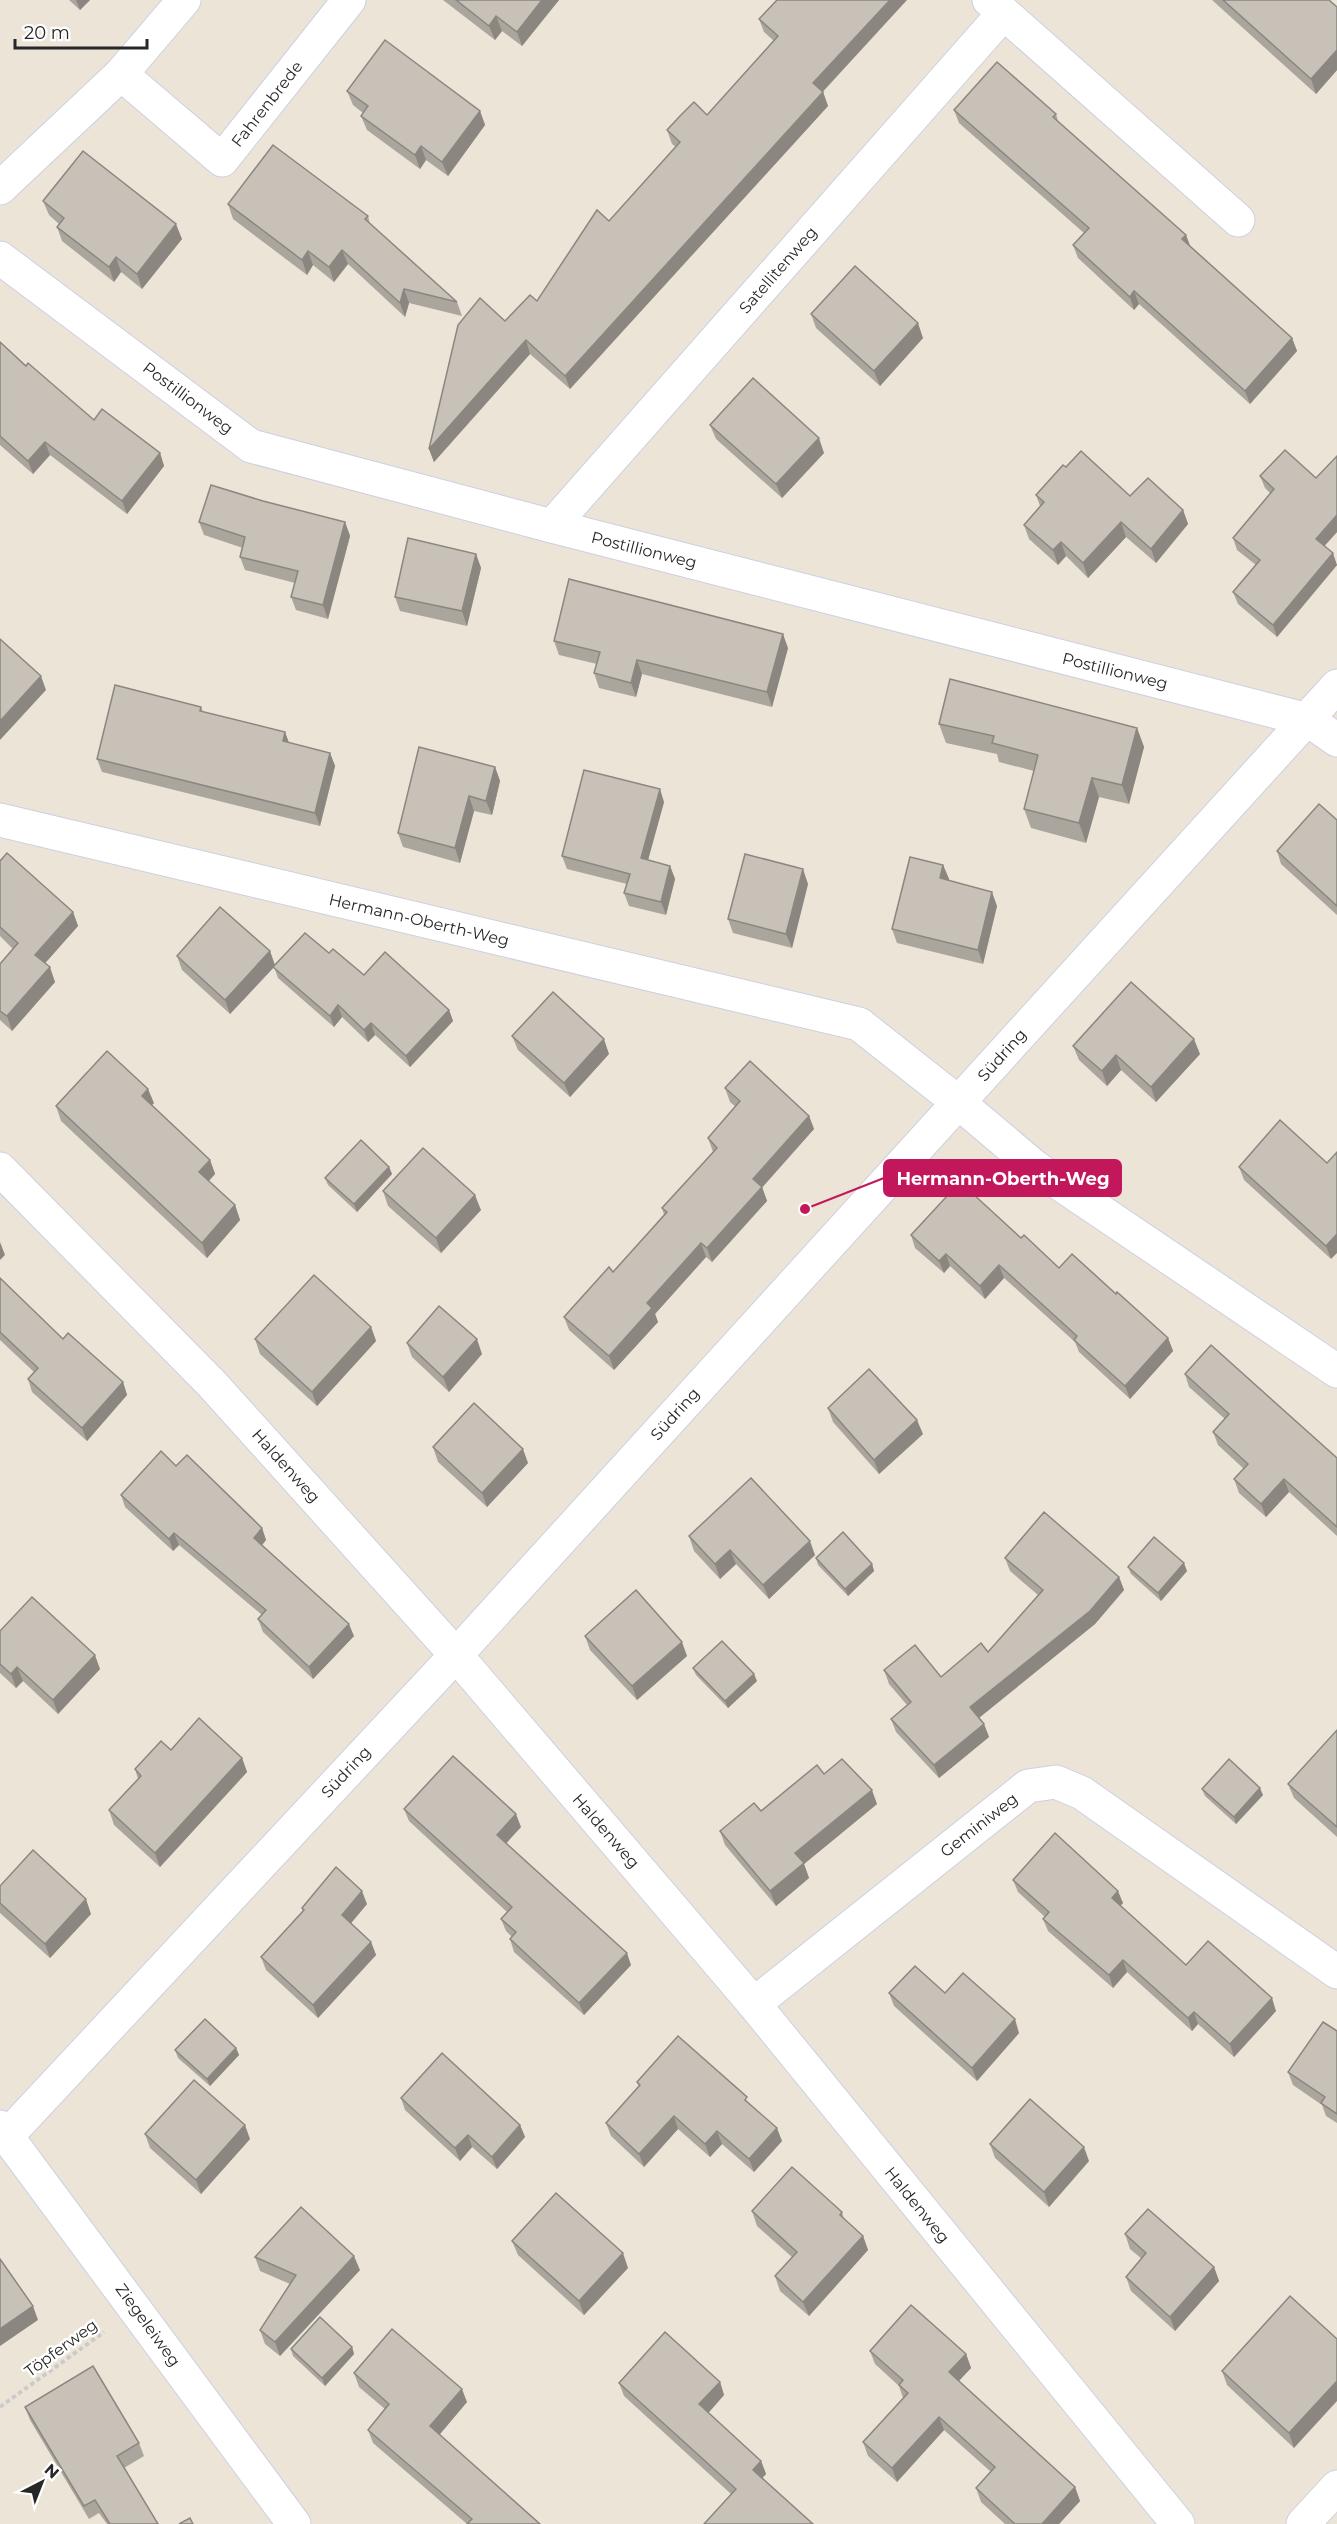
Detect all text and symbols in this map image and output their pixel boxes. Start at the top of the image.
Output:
scale bar [15,12,147,50]
text: 20 m [24,22,70,44]
street label: Fahrenbrede [228,57,306,151]
street label: Satellitenweg [735,223,821,317]
street label: Postillionweg [139,358,237,438]
street label: Postillionweg [589,528,699,572]
street label: Postillionweg [1060,649,1170,693]
street label: Hermann-Oberth-Weg [327,890,511,950]
street label: Südring [974,1025,1030,1085]
callout: Hermann-Oberth-Weg [884,1160,1121,1196]
text: Hermann-Oberth-Weg [896,1168,1110,1190]
street label: Südring [647,1384,703,1444]
street label: Haldenweg [248,1425,324,1507]
street label: Südring [317,1742,375,1802]
street label: Geminiweg [937,1789,1021,1861]
street label: Haldenweg [569,1790,643,1872]
street label: Haldenweg [881,2163,953,2247]
street label: Ziegeleiweg [112,2280,184,2370]
street label: Töpferweg [21,2315,101,2381]
north arrow [12,2452,72,2512]
text: N [41,2460,63,2483]

